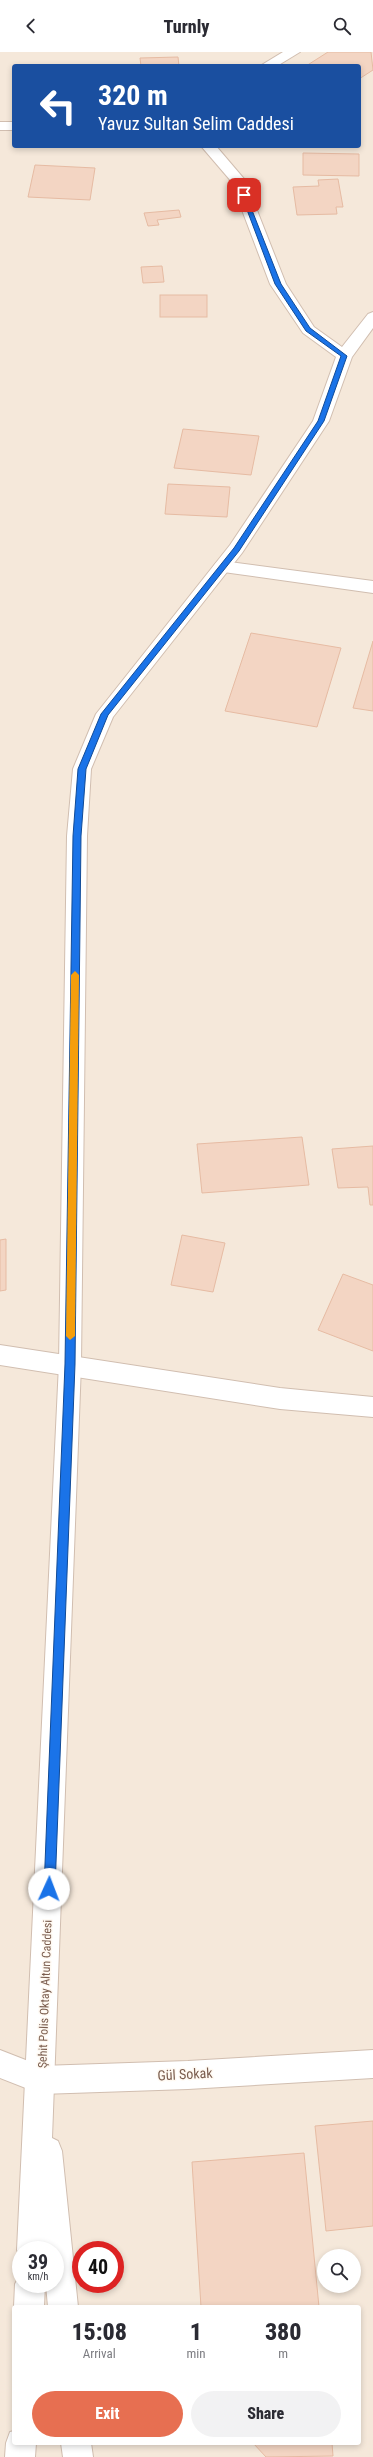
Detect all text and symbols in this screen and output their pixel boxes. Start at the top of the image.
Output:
icon: back [20,15,42,37]
icon: search [331,15,353,37]
text: Turnly [164,16,209,37]
text: 320 m [98,79,168,112]
icon: left [32,80,84,132]
text: Yavuz Sultan Selim Caddesi [98,113,294,134]
pin [227,178,261,212]
icon: arrive [233,184,255,206]
position arrow [28,1868,70,1910]
street label: Şehit Polis Oktay Altun Caddesi [35,1920,55,2068]
street label: Gül Sokak [157,2065,214,2083]
speed limit sign: 40 [72,2241,124,2293]
map controls [317,2249,361,2293]
button: search [317,2249,361,2293]
text: 39 [28,2250,48,2274]
text: km/h [28,2271,48,2282]
text: 15:08 [71,2318,127,2346]
text: 1 [190,2318,202,2346]
text: 380 [265,2318,302,2346]
text: Arrival [83,2346,116,2361]
text: min [186,2346,206,2361]
text: m [278,2346,288,2361]
button: Exit [32,2391,183,2437]
button: Share [191,2391,341,2437]

